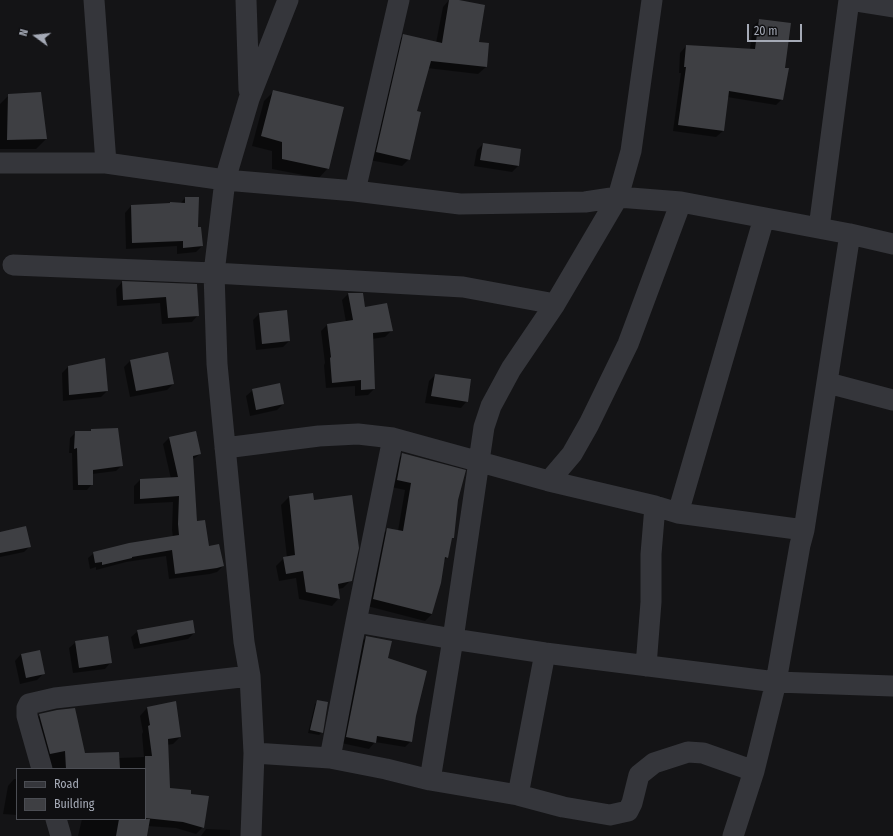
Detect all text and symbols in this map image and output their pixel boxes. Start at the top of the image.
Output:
north arrow [16,16,56,56]
scale bar [749,16,804,42]
text: 20 m [754,24,778,38]
text: N [17,28,31,38]
legend [16,768,146,820]
text: Road [54,777,79,791]
text: Building [54,797,94,811]

